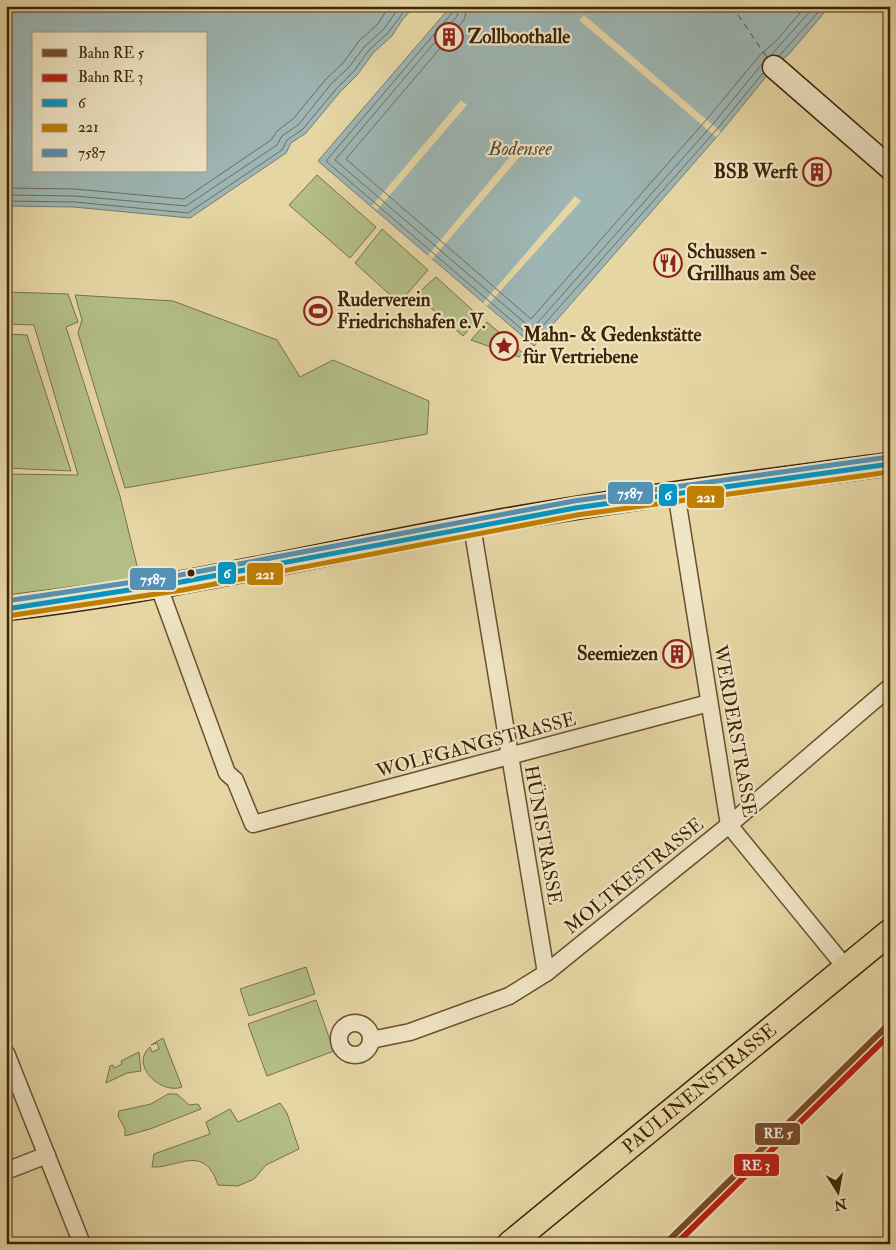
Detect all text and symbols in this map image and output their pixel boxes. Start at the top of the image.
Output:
building icon: Zollboothalle [434,22,464,52]
place label: Zollboothalle [468,25,570,49]
legend [32,32,208,172]
text: Bahn RE 5 [78,44,144,63]
text: Bahn RE 3 [78,68,143,87]
text: 6 [78,94,87,113]
text: 221 [78,118,99,137]
water label: Bodensee [487,136,552,161]
text: 7587 [78,144,106,163]
building icon: BSB Werft [802,157,832,187]
place label: BSB Werft [714,160,799,184]
place label: Schussen - Grillhaus am See [687,240,816,286]
restaurant icon: Schussen - Grillhaus am See [653,248,683,278]
place label: Ruderverein Friedrichshafen e.V. [337,288,486,334]
sports icon: Ruderverein Friedrichshafen e.V. [303,296,333,326]
place label: Mahn- & Gedenkstätte für Vertriebene [522,323,701,369]
place icon: Mahn- & Gedenkstätte für Vertriebene [489,331,519,361]
line badge: 7587 [607,481,654,505]
line badge: 6 [658,483,678,507]
text: 7587 [617,485,643,502]
line badge: 221 [686,485,725,509]
text: 6 [664,487,672,504]
text: 221 [696,489,716,506]
line badge: 6 [217,561,237,585]
line badge: 221 [246,562,284,586]
text: 6 [223,565,231,582]
text: 221 [255,566,275,583]
line badge: 7587 [129,567,177,591]
unlabelled marker [186,568,196,578]
text: 7587 [140,571,166,588]
building icon: Seemiezen [662,639,692,669]
place label: Seemiezen [577,642,658,666]
street label: WERDERSTRASSE [708,642,762,819]
street label: WOLFGANGSTRASSE [373,707,579,783]
street label: HÜNISTRASSE [519,763,567,907]
street label: MOLTKESTRASSE [560,812,709,940]
street label: PAULINENSTRASSE [617,1018,782,1159]
line badge: RE 5 [754,1122,801,1146]
text: RE 5 [763,1125,793,1142]
line badge: RE 3 [733,1153,780,1177]
text: RE 3 [742,1157,770,1174]
north arrow [814,1168,864,1218]
text: N [832,1195,849,1214]

